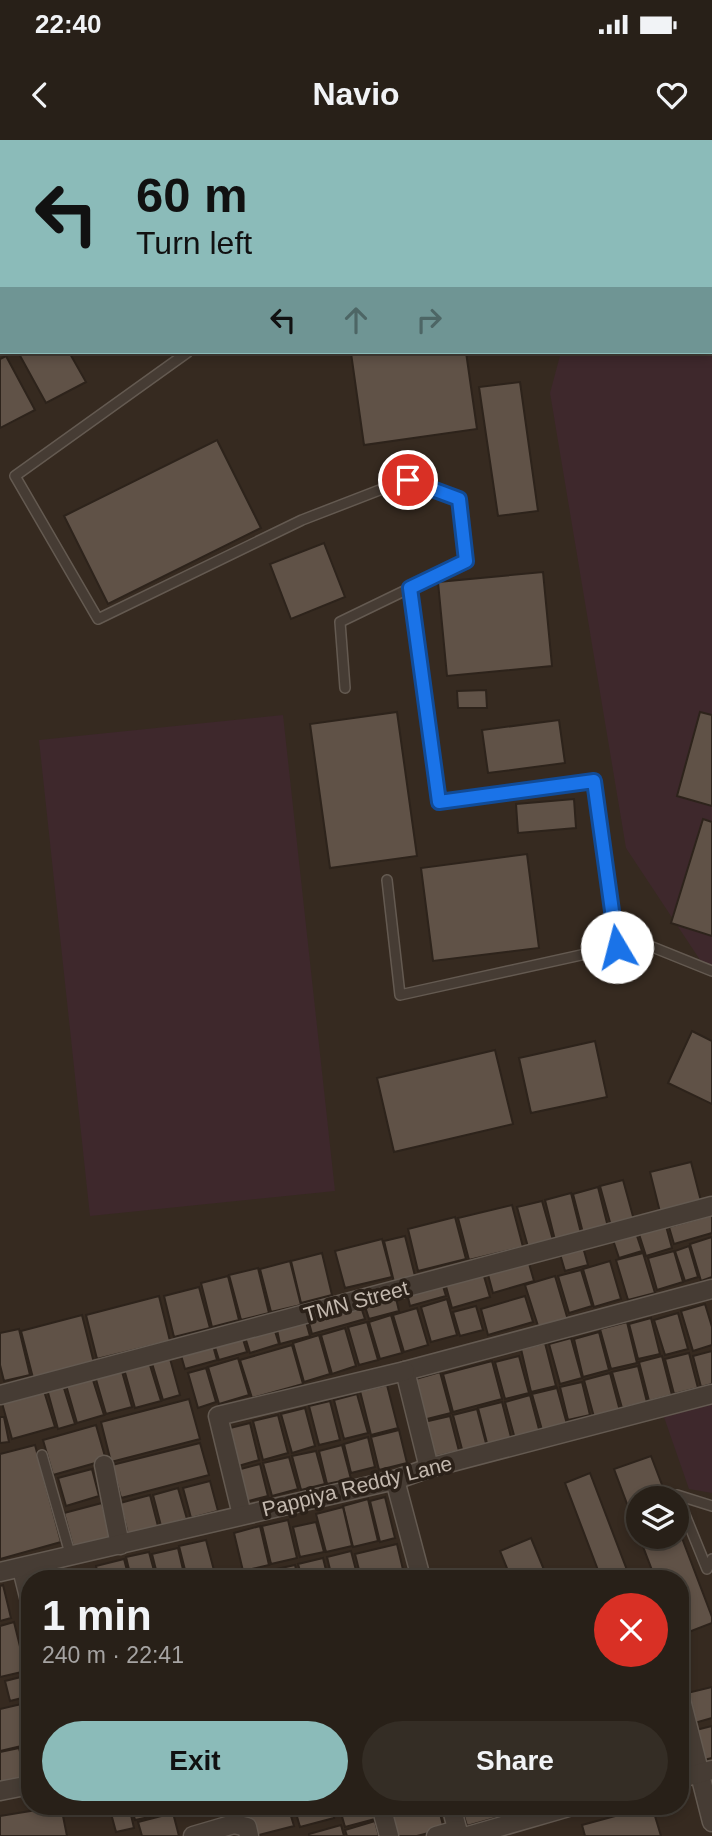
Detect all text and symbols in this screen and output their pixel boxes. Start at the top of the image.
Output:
text: 22:40 [35,9,102,39]
icon: back [21,76,59,114]
text: Navio [312,76,400,112]
icon: heart [653,76,691,114]
icon: left [21,168,112,259]
text: 60 m [136,168,248,222]
text: Turn left [136,225,252,261]
icon: left [264,301,302,339]
icon: ahead [337,301,375,339]
icon: right [410,301,448,339]
pin [378,450,438,510]
icon: arrive [389,461,427,499]
position arrow [580,910,654,984]
street label: TMN Street [301,1276,411,1326]
street label: Pappiya Reddy Lane [260,1451,454,1521]
map controls [626,1486,689,1549]
button: layers [626,1486,689,1549]
text: 1 min [42,1592,152,1639]
button: close [594,1593,668,1667]
text: 240 m · 22:41 [42,1642,184,1668]
button: Exit [42,1721,348,1801]
button: Share [362,1721,668,1801]

